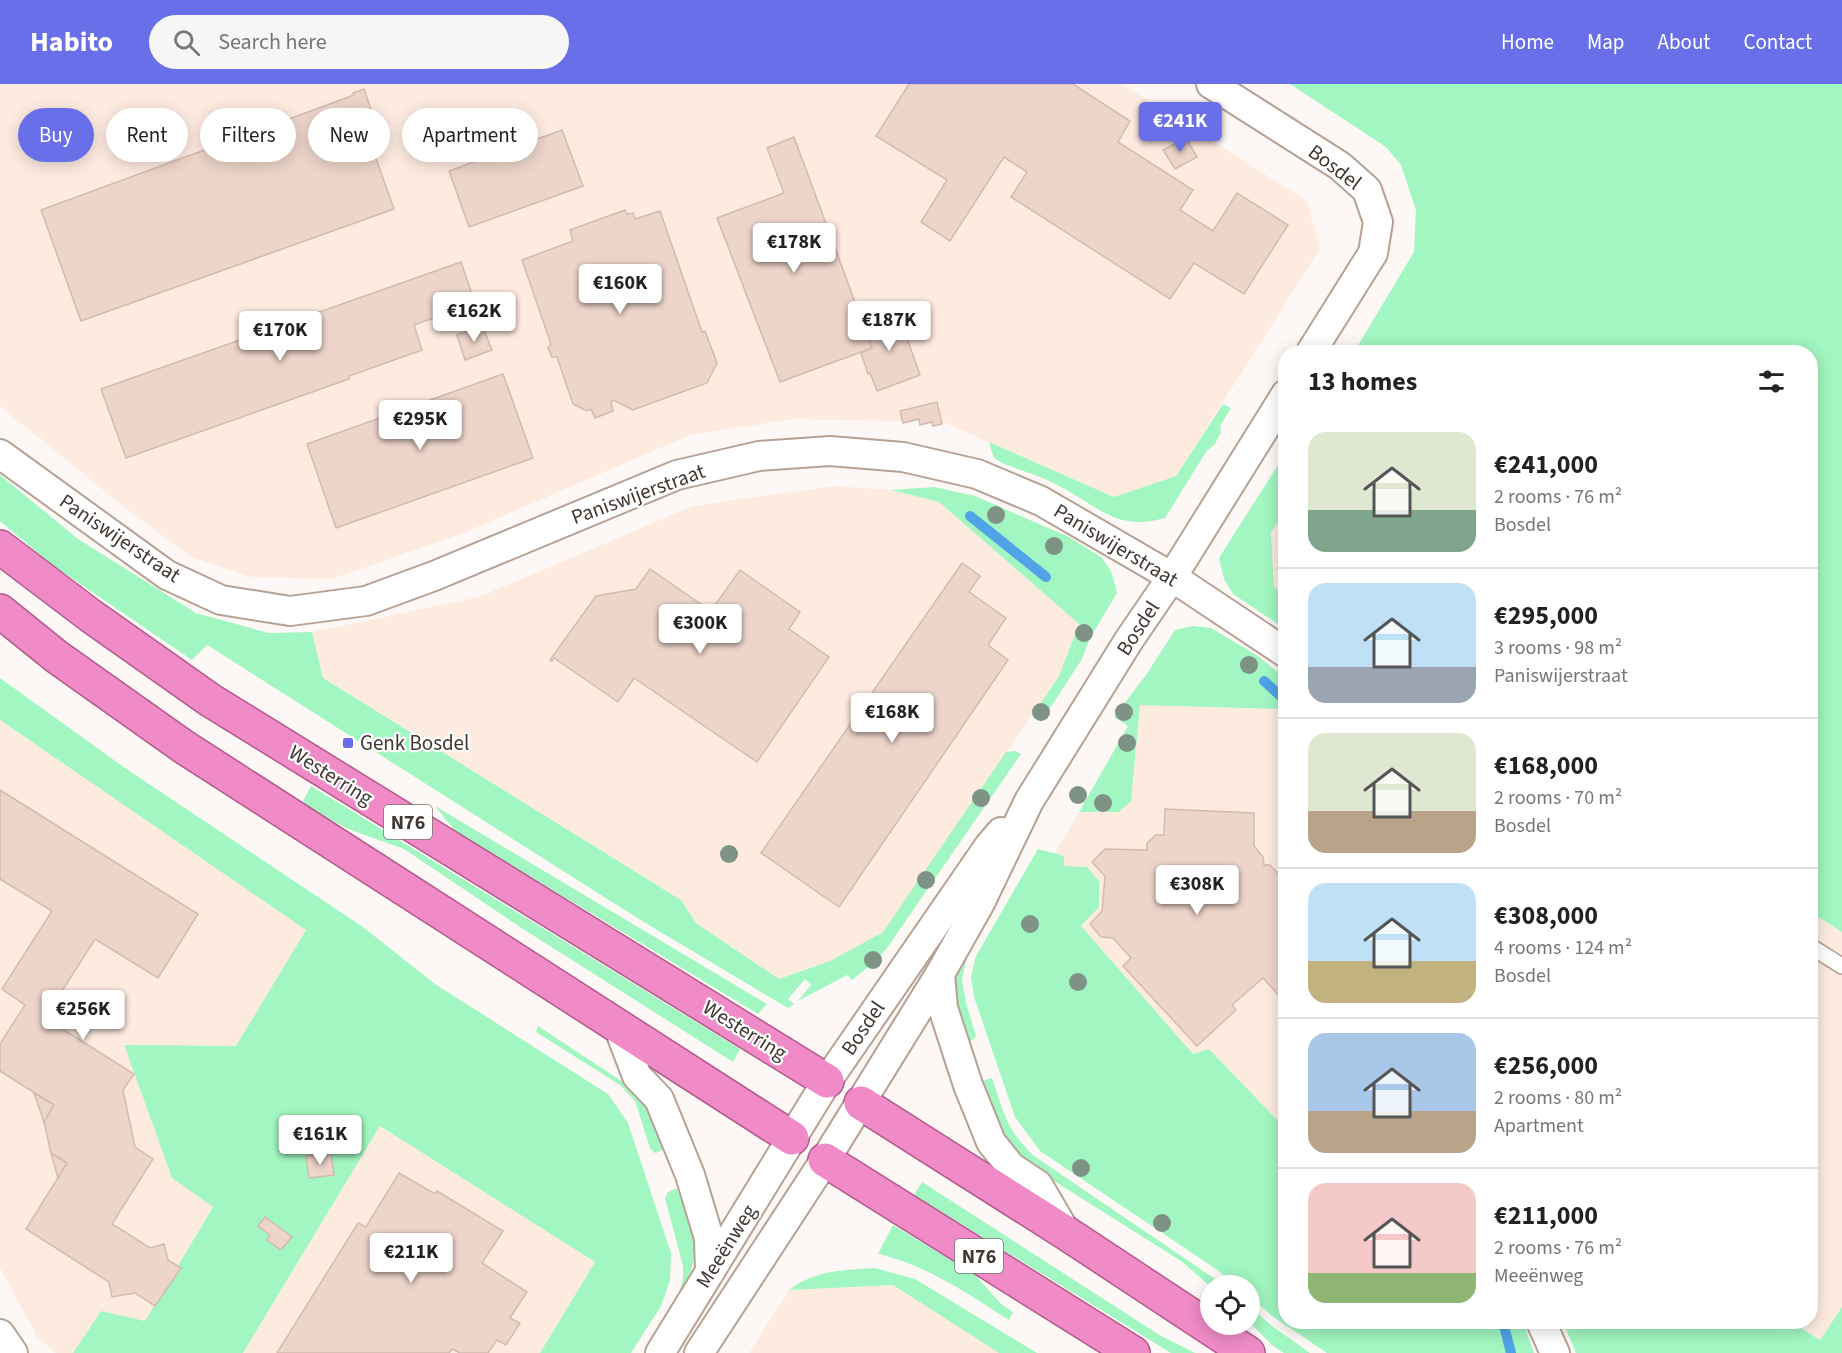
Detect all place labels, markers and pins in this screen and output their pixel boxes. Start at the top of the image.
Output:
pin: €241K [1138,102,1222,153]
pin: €178K [752,223,836,274]
pin: €160K [578,264,662,315]
pin: €162K [432,292,516,343]
pin: €187K [847,301,931,352]
pin: €170K [238,311,322,362]
pin: €295K [378,400,462,451]
pin: €300K [658,604,742,655]
pin: €168K [850,693,934,744]
place label: Genk Bosdel [360,728,469,758]
marker: Genk Bosdel [341,736,355,750]
pin: €308K [1155,865,1239,916]
pin: €256K [41,990,125,1041]
pin: €161K [278,1115,362,1166]
pin: €211K [369,1233,453,1284]

